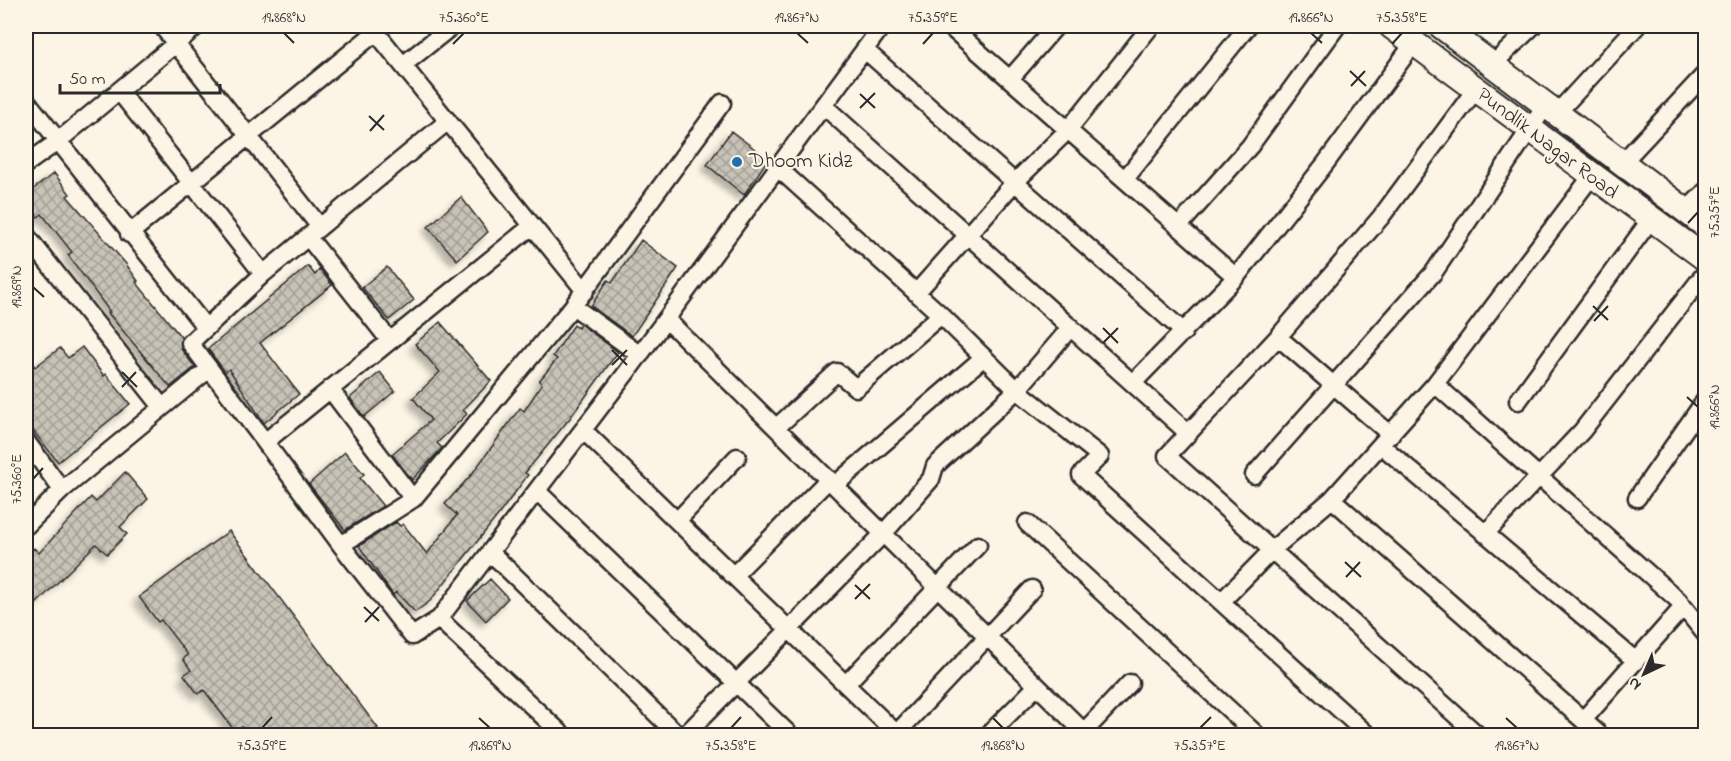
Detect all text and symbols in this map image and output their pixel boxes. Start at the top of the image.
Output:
text: 19.868°N [262,7,306,29]
text: 75.360°E [439,7,489,29]
text: 19.867°N [775,7,819,29]
text: 75.359°E [908,7,958,29]
text: 19.866°N [1288,7,1334,29]
text: 75.358°E [1376,7,1428,29]
scale bar [60,57,220,95]
text: 50 m [69,67,106,93]
street label: Pundlik Nagar Road [1469,81,1624,209]
place label: Dhoom Kidz [748,147,853,177]
marker: Dhoom Kidz [730,155,744,169]
text: 75.357°E [1704,186,1726,238]
text: 19.869°N [6,265,28,309]
text: 19.866°N [1704,384,1726,430]
text: 75.360°E [6,454,28,504]
north arrow [1614,644,1674,704]
text: N [1623,671,1647,696]
text: 75.359°E [237,735,287,757]
text: 19.869°N [468,735,512,757]
text: 75.358°E [705,735,757,757]
text: 19.868°N [981,735,1025,757]
text: 75.357°E [1174,735,1226,757]
text: 19.867°N [1495,735,1539,757]

